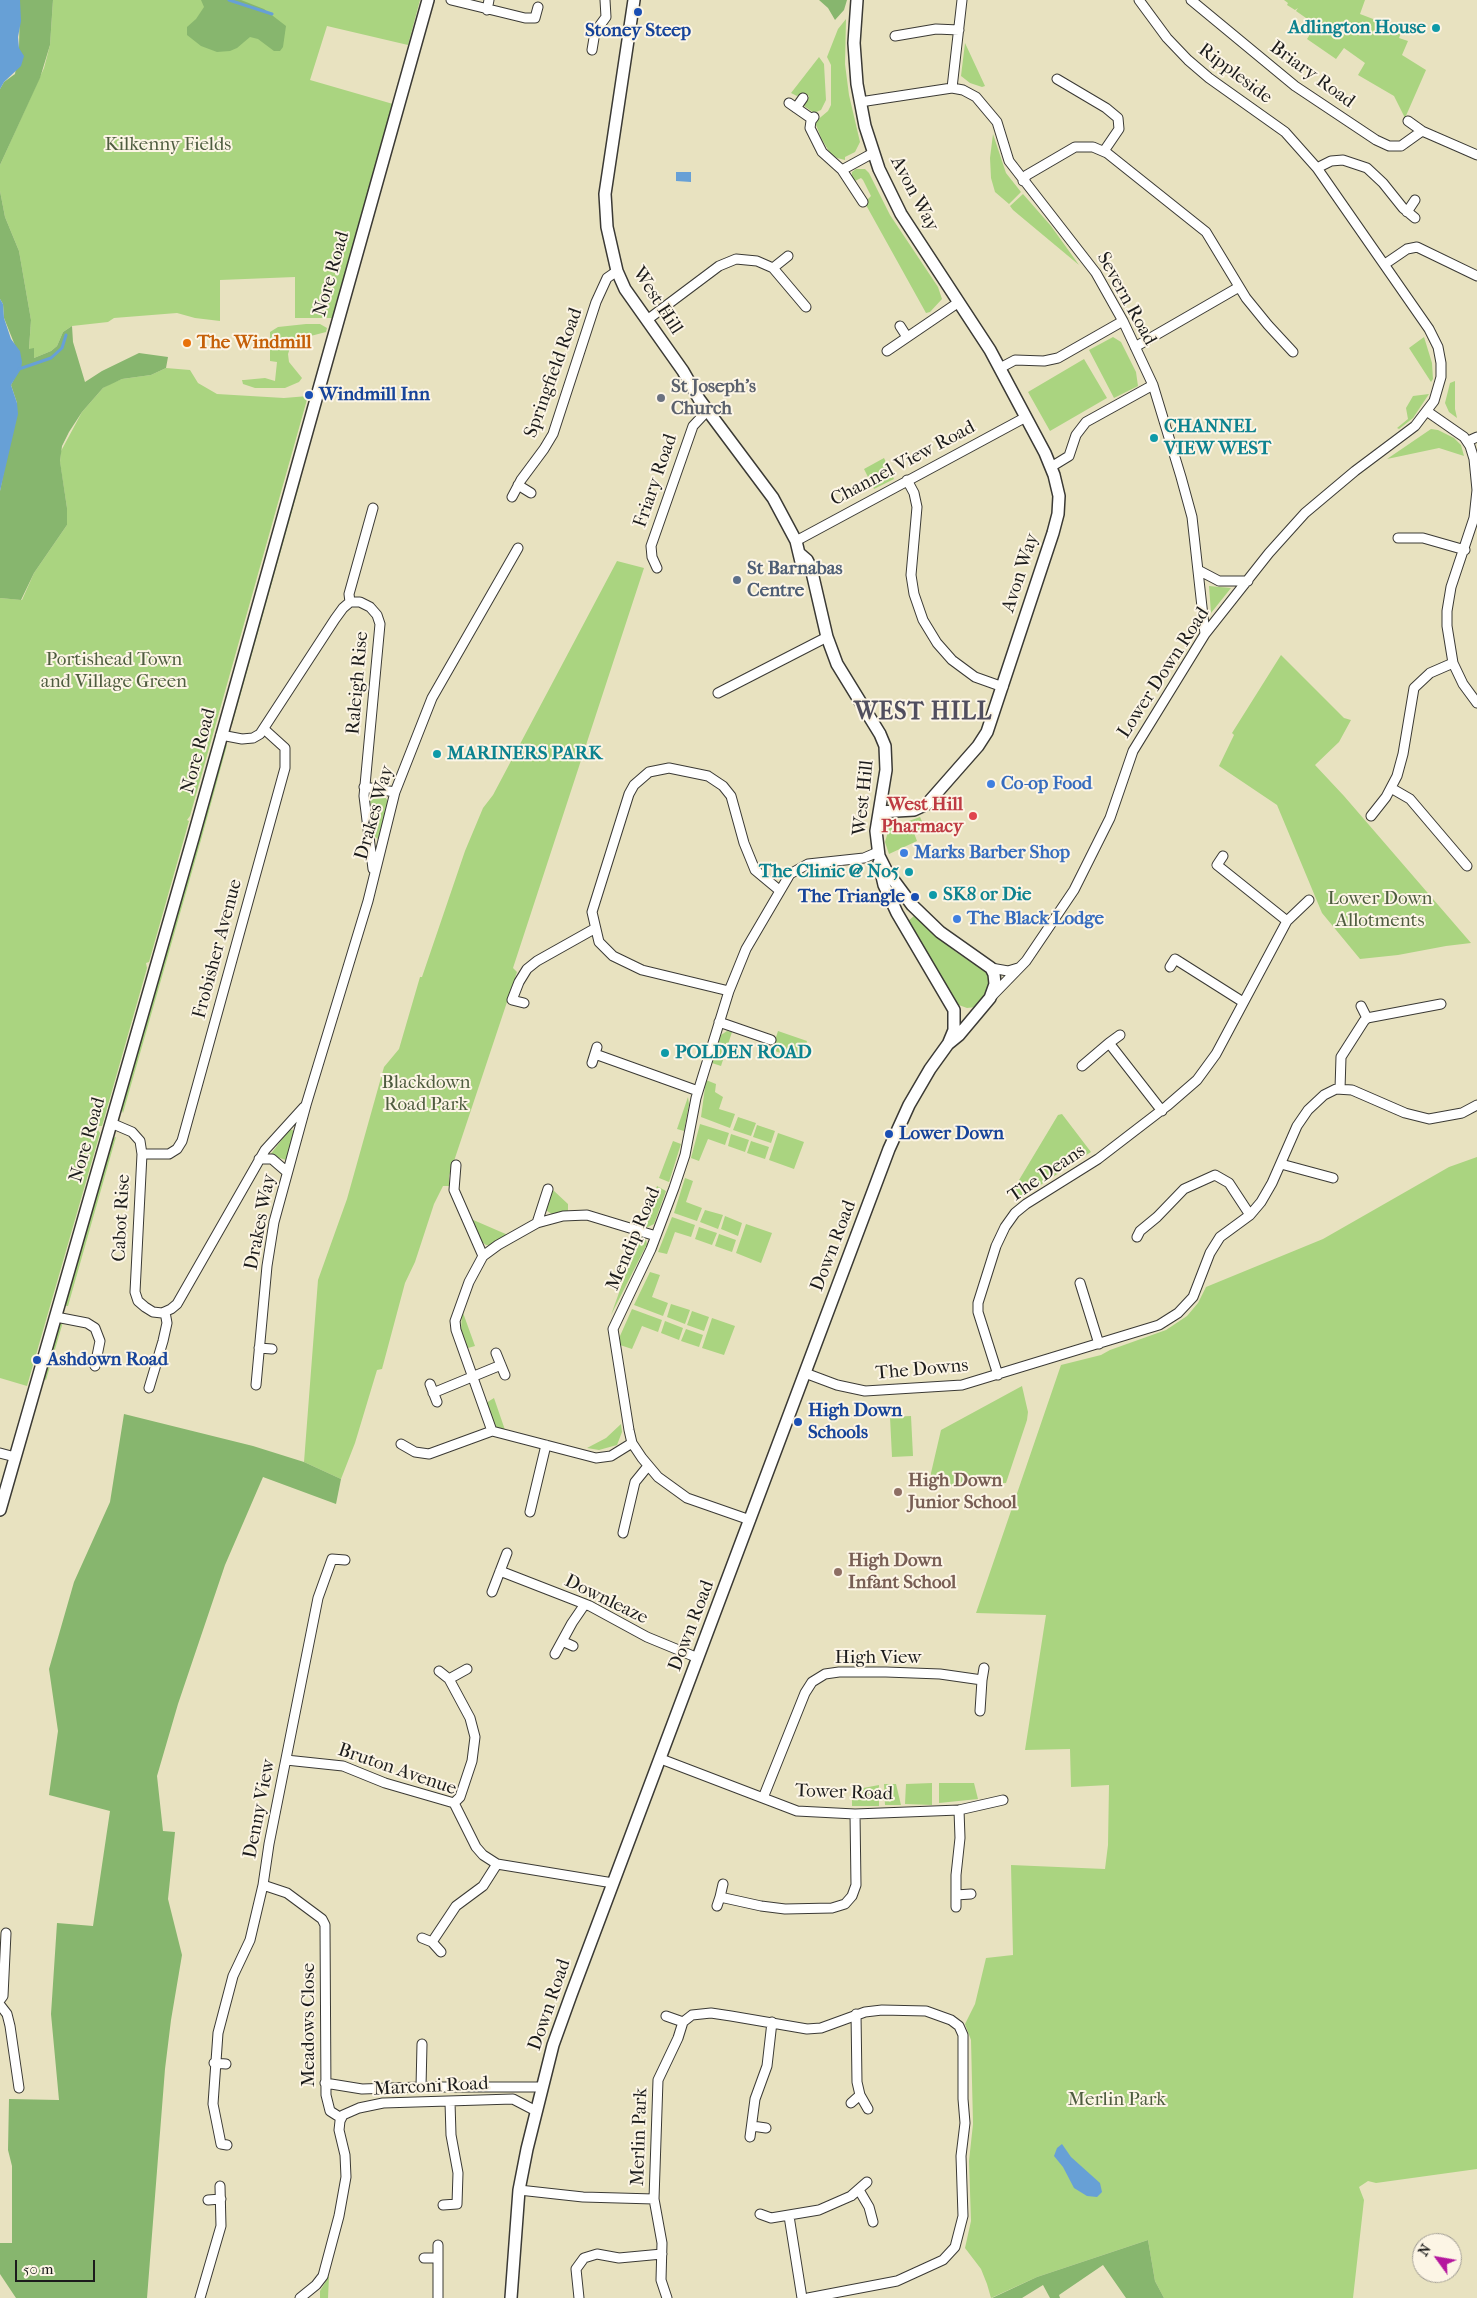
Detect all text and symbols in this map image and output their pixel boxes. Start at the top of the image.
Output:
marker: Stoney Steep [632,6,644,18]
place label: Adlington House [1288,17,1426,39]
place label: Stoney Steep [585,20,691,42]
marker: Adlington House [1430,22,1442,34]
street label: Briary Road [1265,37,1359,113]
street label: Rippleside [1194,39,1276,109]
park label: Kilkenny Fields [105,134,231,156]
street label: Avon Way [885,153,943,235]
street label: Nore Road [309,229,355,319]
street label: Severn Road [1091,248,1161,350]
street label: West Hill [627,263,687,339]
street label: Springfield Road [520,305,588,441]
place label: The Windmill [197,332,312,354]
marker: The Windmill [181,337,193,349]
place label: St Joseph's Church [671,376,756,420]
place label: Windmill Inn [319,384,430,406]
marker: Windmill Inn [303,389,315,401]
marker: St Joseph's Church [655,392,667,404]
street label: Channel View Road [827,416,979,512]
place label: CHANNEL VIEW WEST [1164,416,1271,460]
street label: Friary Road [629,431,683,531]
marker: CHANNEL VIEW WEST [1148,432,1160,444]
street label: Avon Way [998,531,1044,615]
place label: St Barnabas Centre [747,558,842,602]
marker: St Barnabas Centre [731,574,743,586]
street label: Lower Down Road [1113,603,1215,743]
street label: Raleigh Rise [342,630,374,736]
park label: Portishead Town and Village Green [41,649,187,693]
district label: WEST HILL [853,699,993,727]
street label: Nore Road [177,706,221,796]
place label: MARINERS PARK [447,743,602,765]
marker: MARINERS PARK [431,748,443,760]
street label: West Hill [849,759,879,837]
street label: Drakes Way [351,763,399,863]
place label: Co-op Food [1001,773,1092,795]
marker: Co-op Food [985,778,997,790]
place label: West Hill Pharmacy [881,794,963,838]
marker: West Hill Pharmacy [967,810,979,822]
place label: Marks Barber Shop [914,842,1070,864]
marker: Marks Barber Shop [898,847,910,859]
place label: The Clinic @ No5 [759,861,899,883]
marker: The Clinic @ No5 [903,866,915,878]
street label: Frobisher Avenue [188,877,248,1021]
place label: SK8 or Die [943,884,1031,906]
place label: The Triangle [798,886,905,908]
park label: Lower Down Allotments [1327,888,1433,932]
marker: SK8 or Die [927,889,939,901]
marker: The Triangle [909,891,921,903]
place label: The Black Lodge [967,908,1104,930]
marker: The Black Lodge [951,913,963,925]
place label: POLDEN ROAD [675,1042,812,1064]
marker: POLDEN ROAD [659,1047,671,1059]
park label: Blackdown Road Park [381,1072,471,1116]
street label: Nore Road [65,1095,111,1185]
place label: Lower Down [899,1123,1004,1145]
marker: Lower Down [883,1128,895,1140]
street label: The Deans [1004,1140,1090,1208]
street label: Drakes Way [241,1172,281,1272]
street label: Cabot Rise [108,1174,136,1262]
street label: Mendip Road [602,1184,666,1294]
street label: Down Road [806,1197,862,1295]
place label: Ashdown Road [47,1349,168,1371]
marker: Ashdown Road [31,1354,43,1366]
street label: The Downs [875,1355,969,1385]
place label: High Down Schools [808,1400,902,1444]
marker: High Down Schools [792,1416,804,1428]
place label: High Down Junior School [908,1470,1017,1514]
marker: High Down Junior School [892,1486,904,1498]
place label: High Down Infant School [848,1550,956,1594]
marker: High Down Infant School [832,1566,844,1578]
street label: Downleaze [561,1570,651,1630]
street label: Down Road [664,1577,720,1675]
street label: High View [835,1647,921,1669]
street label: Bruton Avenue [335,1739,459,1801]
street label: Denny View [239,1757,281,1861]
street label: Tower Road [795,1780,893,1806]
street label: Down Road [524,1956,576,2054]
street label: Meadows Close [298,1963,320,2087]
street label: Marconi Road [373,2073,489,2101]
street label: Merlin Park [627,2088,653,2186]
park label: Merlin Park [1068,2089,1166,2111]
north arrow [1412,2233,1462,2283]
text: N [1415,2241,1435,2259]
scale bar [18,2250,98,2282]
text: 50 m [23,2260,53,2278]

